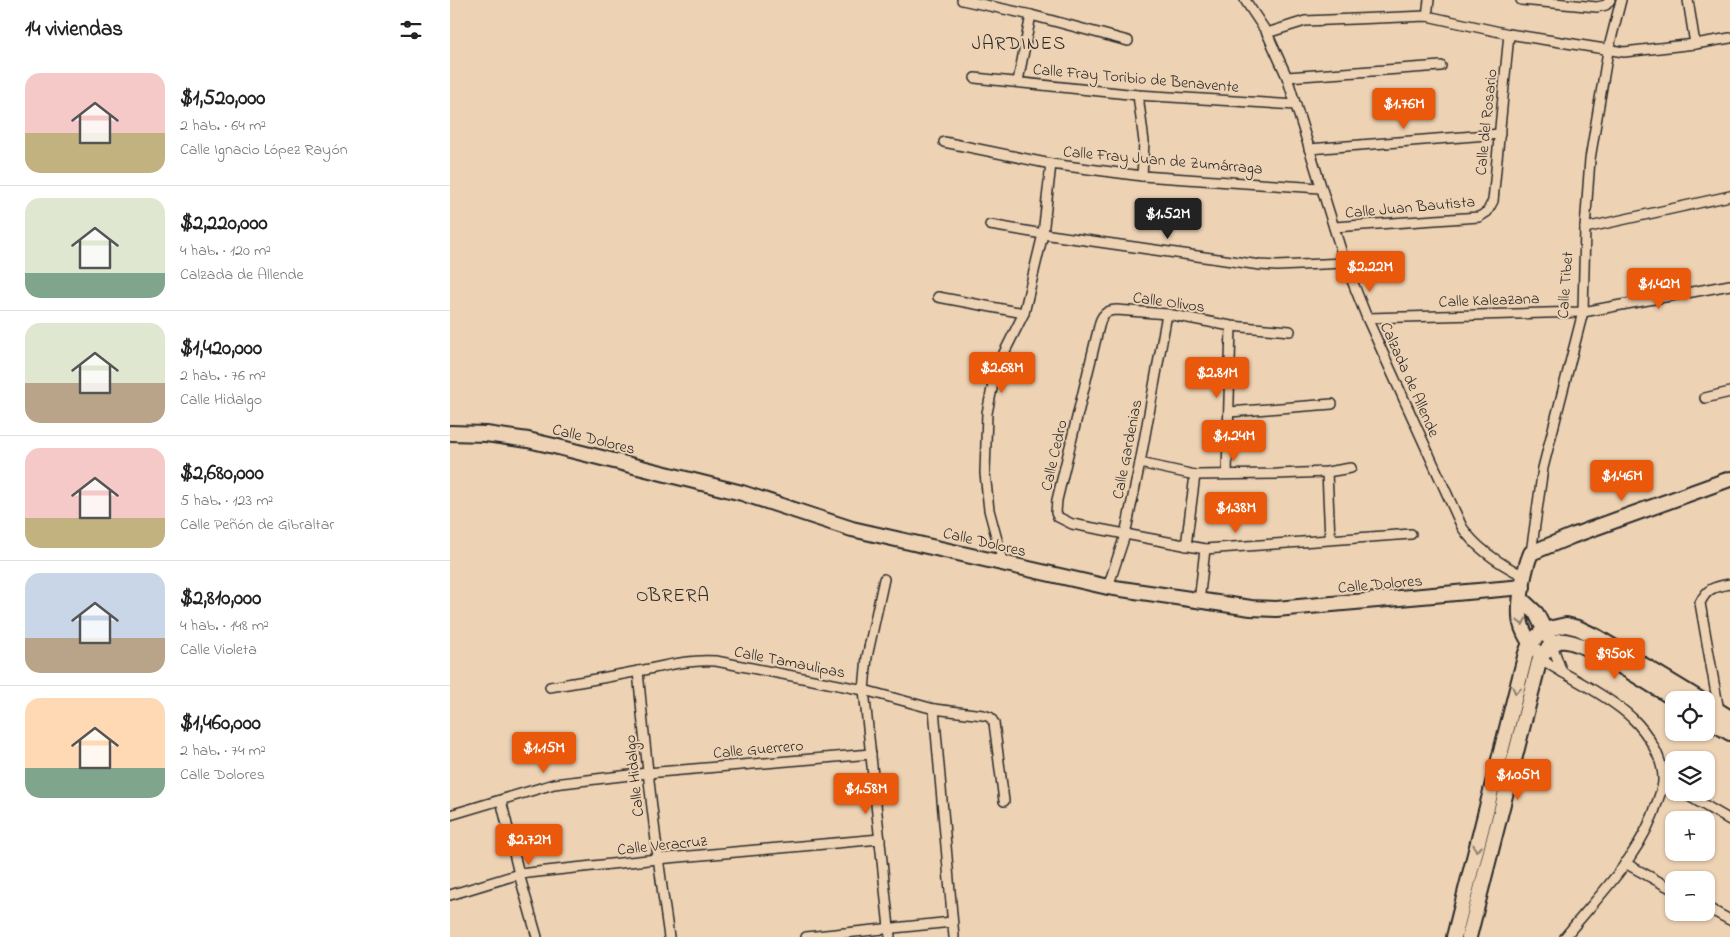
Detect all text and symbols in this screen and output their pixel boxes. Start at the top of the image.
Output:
text: 14 viviendas [25,15,123,45]
icon: filters [397,16,425,44]
district label: JARDINES [972,31,1066,58]
street label: Calle Fray Toribio de Benavente [1032,58,1241,100]
street label: Calle del Rosario [1469,68,1505,177]
text: $1,520,000 [180,84,265,114]
pin: $1.76M [1363,88,1445,130]
text: $1.76M [1383,92,1425,116]
icon: home [65,93,125,153]
text: 2 hab. · 64 m² [180,114,266,138]
text: Calle Ignacio López Rayón [180,138,348,162]
street label: Calle Fray Juan de Zumárraga [1062,140,1264,182]
street label: Calle Juan Bautista [1344,190,1476,226]
pin: $1.52M [1127,198,1209,240]
text: $1.52M [1146,202,1190,226]
text: $2,220,000 [180,209,268,239]
icon: home [65,218,125,278]
text: 4 hab. · 120 m² [180,239,271,263]
pin: $2.22M [1329,250,1411,293]
street label: Calle Tibet [1552,250,1580,319]
text: $2.22M [1347,255,1393,279]
text: Calzada de Allende [180,263,304,287]
pin: $1.42M [1618,268,1700,310]
text: $1.42M [1638,272,1680,296]
street label: Calle Olivos [1131,286,1206,320]
street label: Calle Kaleazana [1438,287,1540,315]
street label: Calzada de Allende [1373,318,1446,442]
text: $1,420,000 [180,334,262,364]
icon: home [65,343,125,403]
pin: $2.68M [961,352,1043,394]
text: $2.68M [980,356,1024,380]
pin: $2.81M [1176,356,1258,399]
text: $2.81M [1196,361,1238,385]
text: 2 hab. · 76 m² [180,364,266,388]
text: Calle Hidalgo [180,388,262,412]
street label: Calle Gardenias [1107,397,1149,501]
street label: Calle Dolores [549,418,638,462]
street label: Calle Cedro [1035,418,1075,493]
pin: $1.24M [1193,420,1275,462]
text: $1.24M [1213,424,1255,448]
text: $2,680,000 [180,459,264,489]
pin: $1.46M [1581,460,1663,502]
text: $1.46M [1601,464,1643,488]
icon: home [65,468,125,528]
text: 5 hab. · 123 m² [180,489,273,513]
pin: $1.38M [1195,492,1277,534]
text: $1.38M [1216,496,1256,520]
text: Calle Peñón de Gibraltar [180,513,334,537]
street label: Calle Dolores [941,522,1029,564]
street label: Calle Dolores [1337,569,1423,601]
district label: OBRERA [636,583,710,610]
text: $2,810,000 [180,584,261,614]
icon: home [65,593,125,653]
text: 4 hab. · 148 m² [180,614,269,638]
one-way arrow [1516,618,1527,627]
text: Calle Violeta [180,638,257,662]
pin: $950K [1580,638,1650,680]
street label: Calle Tamaulipas [732,640,847,686]
text: $950K [1596,642,1634,666]
one-way arrow [1511,686,1522,695]
map controls [1665,691,1715,921]
button: locate [1665,691,1715,741]
text: $1,460,000 [180,709,261,739]
icon: home [65,718,125,778]
pin: $1.15M [503,732,585,774]
street label: Calle Hidalgo [619,734,651,818]
street label: Calle Guerrero [712,734,804,766]
text: $1.15M [523,736,565,760]
text: 2 hab. · 74 m² [180,739,266,763]
button: layers [1665,751,1715,801]
pin: $1.05M [1477,758,1559,801]
text: Calle Dolores [180,763,265,787]
text: $1.05M [1496,763,1540,787]
pin: $1.58M [825,772,907,815]
text: $1.58M [845,777,887,801]
button: + [1665,811,1715,861]
pin: $2.72M [488,824,570,866]
text: $2.72M [506,828,552,852]
street label: Calle Veracruz [616,829,709,863]
one-way arrow [1472,843,1483,852]
button: − [1665,871,1715,921]

